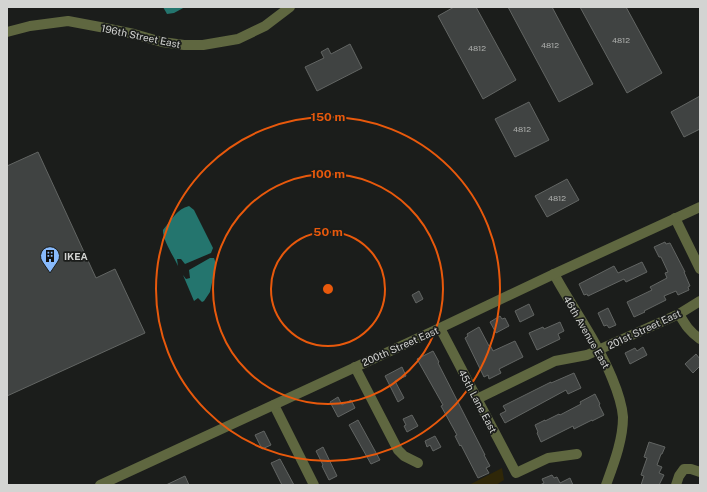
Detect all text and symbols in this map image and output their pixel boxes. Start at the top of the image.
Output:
street label: 196th Street East [100,22,182,50]
house number: 4812 [612,35,630,45]
house number: 4812 [541,40,559,50]
house number: 4812 [468,43,486,53]
text: 150 m [311,110,345,124]
house number: 4812 [513,124,531,134]
text: 100 m [311,167,345,181]
house number: 4812 [548,193,566,203]
text: 50 m [313,225,343,239]
building icon: IKEA [39,245,61,273]
place label: IKEA [64,250,88,262]
centre of rings [321,282,335,296]
street label: 46th Avenue East [561,294,613,370]
street label: 201st Street East [605,307,683,351]
street label: 200th Street East [360,324,440,368]
street label: 45th Lane East [456,367,500,435]

